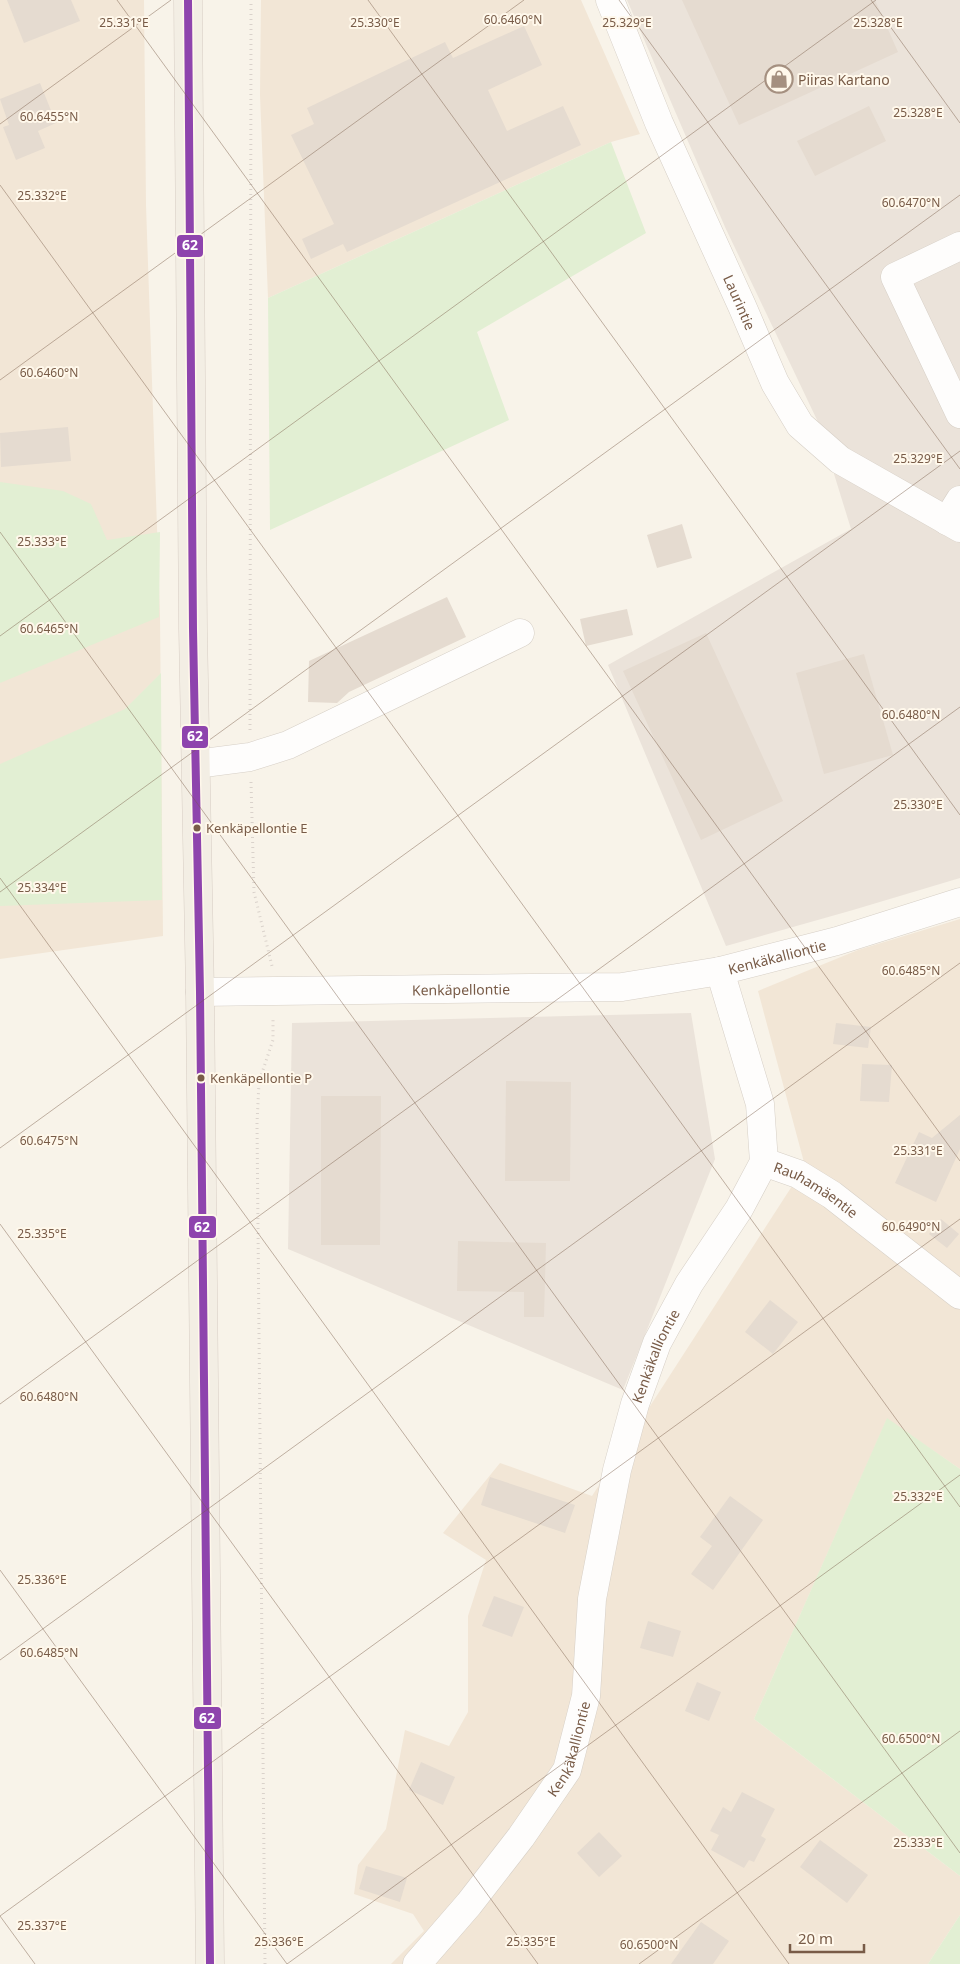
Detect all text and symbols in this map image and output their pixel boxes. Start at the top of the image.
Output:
text: 60.6460°N [484,11,542,28]
text: 25.331°E [99,14,149,31]
text: 25.330°E [350,14,400,31]
text: 25.329°E [602,14,652,31]
text: 25.328°E [853,14,903,31]
shop icon: Piiras Kartano [764,64,794,94]
place label: Piiras Kartano [798,70,890,89]
text: 25.328°E [893,104,943,121]
text: 60.6455°N [20,108,78,125]
text: 25.332°E [17,187,67,204]
text: 60.6470°N [882,194,940,211]
line badge: 62 [176,234,204,258]
text: 62 [182,235,198,254]
street label: Laurintie [719,271,761,333]
text: 60.6460°N [20,364,78,381]
text: 25.329°E [893,450,943,467]
text: 25.333°E [17,533,67,550]
text: 60.6465°N [20,620,78,637]
text: 60.6480°N [882,706,940,723]
line badge: 62 [181,725,209,749]
text: 62 [187,726,203,745]
text: 25.330°E [893,796,943,813]
place label: Kenkäpellontie E [206,819,308,837]
marker: Kenkäpellontie E [192,823,202,833]
text: 25.334°E [17,879,67,896]
street label: Kenkäkalliontie [726,935,828,978]
text: 60.6485°N [882,962,940,979]
street label: Kenkäpellontie [412,979,510,999]
place label: Kenkäpellontie P [210,1069,312,1087]
marker: Kenkäpellontie P [196,1073,206,1083]
text: 60.6475°N [20,1132,78,1149]
text: 25.331°E [893,1142,943,1159]
street label: Rauhamäentie [771,1157,862,1222]
line badge: 62 [188,1215,217,1239]
text: 62 [194,1217,210,1236]
text: 60.6490°N [882,1218,940,1235]
text: 25.335°E [17,1225,67,1242]
street label: Kenkäkalliontie [627,1305,683,1405]
text: 60.6480°N [20,1388,78,1405]
text: 25.332°E [893,1488,943,1505]
text: 25.336°E [17,1571,67,1588]
text: 60.6485°N [20,1644,78,1661]
street label: Kenkäkalliontie [542,1699,594,1800]
line badge: 62 [193,1706,222,1730]
text: 62 [199,1708,215,1727]
text: 60.6500°N [882,1730,940,1747]
text: 25.333°E [893,1834,943,1851]
text: 25.337°E [17,1917,67,1934]
scale bar [790,1922,864,1954]
text: 20 m [798,1928,833,1948]
text: 25.336°E [254,1933,304,1950]
text: 25.335°E [506,1933,556,1950]
text: 60.6500°N [620,1936,678,1953]

